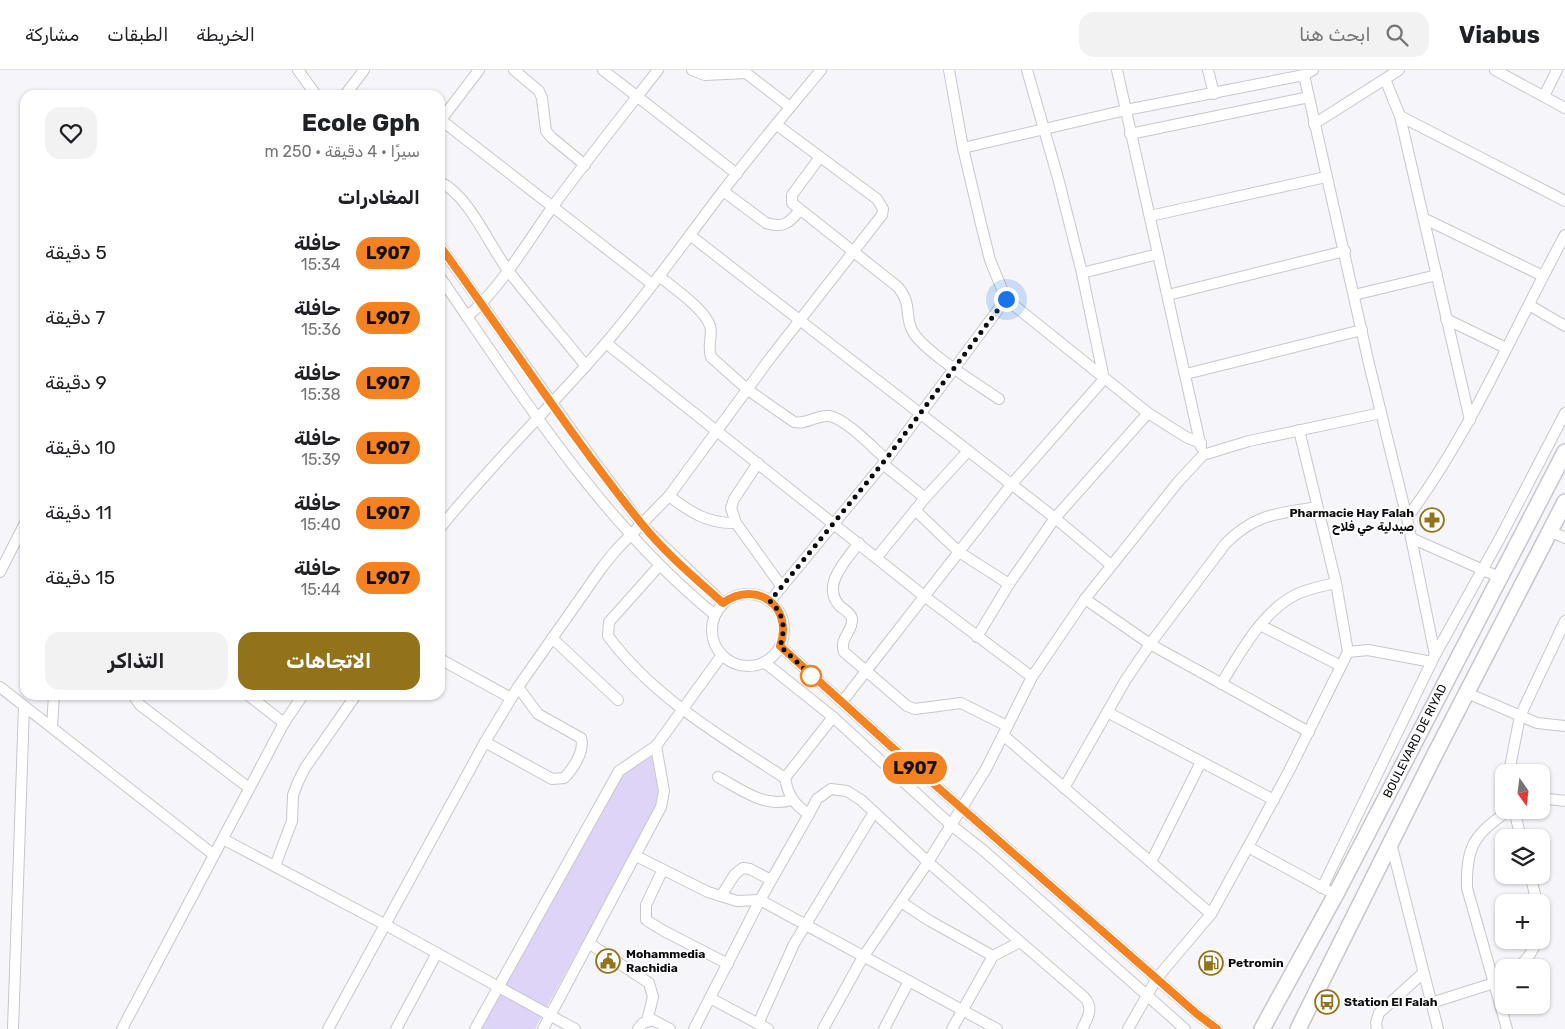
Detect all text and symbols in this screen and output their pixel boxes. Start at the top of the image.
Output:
search box [1079,12,1429,57]
icon: search [1383,21,1411,49]
text: Viabus [1459,21,1540,49]
text: ابحث هنا [1299,23,1371,46]
text: مشاركة [25,24,79,46]
text: الطبقات [107,24,168,46]
text: الخريطة [196,24,255,46]
button: heart [45,107,97,159]
text: Ecole Gph [302,109,420,137]
text: سيرًا · 4 دقيقة · 250 m [264,142,420,161]
text: المغادرات [338,186,420,209]
text: حافلة [294,232,341,255]
text: 5 دقيقة [45,241,107,264]
text: L907 [366,242,410,264]
text: 15:34 [301,255,341,274]
your location [994,287,1019,312]
text: حافلة [294,297,341,320]
text: 7 دقيقة [45,306,105,329]
text: L907 [366,307,410,329]
text: 15:36 [301,320,341,339]
text: حافلة [294,362,341,385]
text: 9 دقيقة [45,371,107,394]
text: L907 [366,372,410,394]
text: 15:38 [301,385,341,404]
text: حافلة [294,427,341,450]
text: 10 دقيقة [45,436,116,459]
text: L907 [366,437,410,459]
text: 15:39 [301,450,341,469]
text: حافلة [294,492,341,515]
text: 11 دقيقة [45,501,112,524]
text: L907 [366,502,410,524]
place label: Pharmacie Hay Falah صيدلية حي فلاح [1289,506,1414,536]
pharmacy icon: Pharmacie Hay Falah صيدلية حي فلاح [1419,507,1445,533]
text: 15:40 [300,515,341,534]
text: حافلة [294,557,341,580]
text: 15 دقيقة [45,566,115,589]
text: L907 [366,567,410,589]
text: 15:44 [300,580,341,599]
button: التذاكر [45,632,228,690]
button: الاتجاهات [238,632,420,690]
unlabelled marker [800,665,822,687]
street label: BOULEVARD DE RIYAD [1380,682,1450,800]
line badge: L907 [880,752,950,784]
text: L907 [893,757,937,779]
north arrow [1495,764,1550,819]
map controls [1495,764,1550,1014]
button: layers [1495,829,1550,884]
button: + [1495,894,1550,949]
place label: Mohammedia Rachidia [626,947,705,975]
public building icon: Mohammedia Rachidia [595,948,621,974]
fuel station icon: Petromin [1198,950,1224,976]
place label: Petromin [1228,956,1284,970]
button: − [1495,959,1550,1014]
bus stop icon: Station El Falah [1314,989,1340,1015]
place label: Station El Falah [1344,995,1438,1009]

